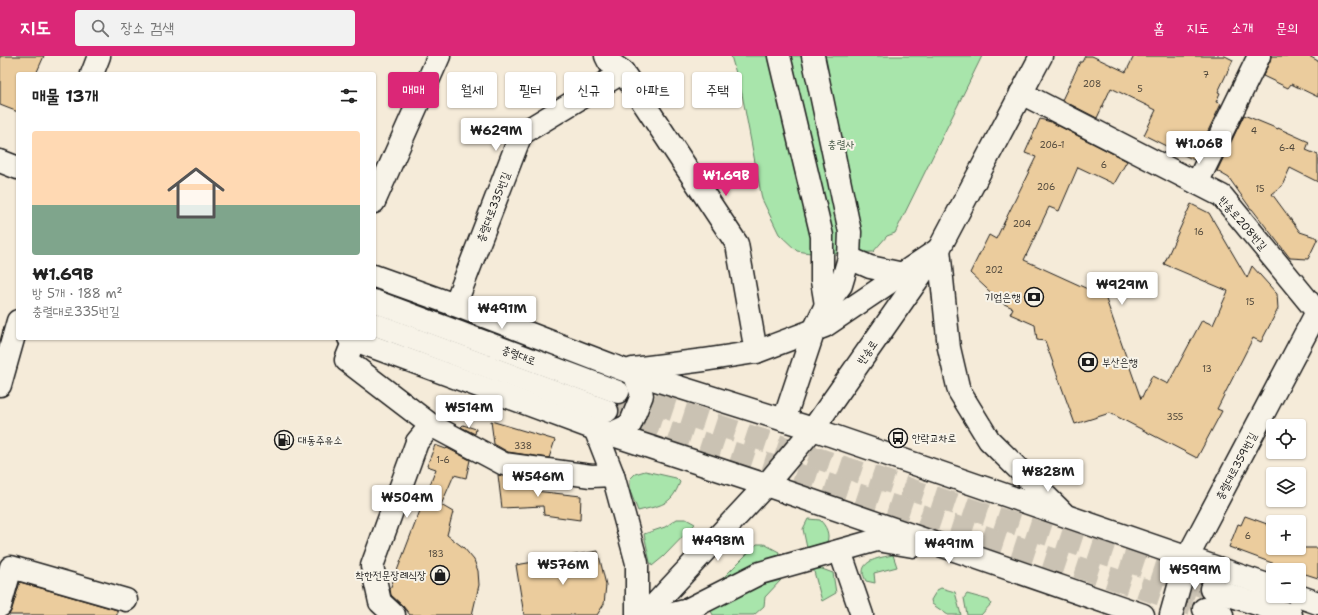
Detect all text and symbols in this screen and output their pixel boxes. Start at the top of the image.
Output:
search box [75,10,355,46]
text: 지도 [20,15,51,40]
icon: search [89,17,111,39]
text: 장소 검색 [121,18,174,38]
text: 홈 [1153,19,1164,37]
text: 지도 [1186,19,1209,37]
text: 소개 [1231,19,1253,37]
text: 문의 [1275,19,1298,37]
house number: 7 [1203,69,1209,81]
chip: 매매 [388,72,439,108]
chip: 월세 [447,72,497,108]
chip: 필터 [505,72,556,108]
chip: 신규 [564,72,614,108]
chip: 아파트 [622,72,684,108]
chip: 주택 [692,72,742,108]
house number: 208 [1083,78,1101,90]
house number: 5 [1137,83,1143,95]
text: 매물 13개 [32,85,98,107]
icon: filters [338,85,360,107]
pin: ₩629M [468,118,524,152]
text: ₩629M [470,122,522,139]
house number: 4 [1251,125,1257,137]
pin: ₩1.06B [1166,131,1232,165]
text: ₩1.06B [1175,135,1223,152]
park label: 충렬사 [828,137,854,152]
house number: 206-1 [1039,139,1065,151]
house number: 6-4 [1279,142,1295,154]
icon: home [160,157,232,229]
house number: 6 [1101,159,1107,171]
pin: ₩1.69B [693,163,759,197]
text: ₩1.69B [702,167,750,184]
street label: 충렬대로335번길 [473,170,514,245]
house number: 206 [1037,181,1055,193]
house number: 15 [1255,183,1265,195]
street label: 반송로208번길 [1215,193,1270,254]
house number: 204 [1013,218,1031,230]
house number: 16 [1194,226,1204,238]
text: ₩1.69B [32,263,94,285]
house number: 202 [985,264,1003,276]
pin: ₩929M [1094,272,1150,306]
text: ₩929M [1096,276,1148,293]
text: 방 5개 · 188 m² [32,285,123,302]
bank icon: 기업은행 [1023,286,1045,308]
place label: 기업은행 [985,290,1020,305]
pin: ₩491M [474,296,530,330]
house number: 15 [1245,296,1255,308]
text: ₩491M [477,300,527,317]
text: 충렬대로335번길 [32,303,120,320]
street label: 반송로 [854,337,881,367]
street label: 충렬대로 [500,342,538,369]
bank icon: 부산은행 [1077,351,1099,373]
place label: 부산은행 [1102,355,1138,370]
house number: 13 [1202,363,1212,375]
pin: ₩514M [441,395,497,429]
text: ₩514M [445,399,493,416]
house number: 355 [1167,411,1183,423]
map controls [1266,419,1306,603]
button: locate [1266,419,1306,459]
bus stop icon: 안락교차로 [887,427,909,449]
fuel station icon: 대동주유소 [273,429,295,451]
street label: 충렬대로359번길 [1212,430,1261,503]
place label: 안락교차로 [912,431,956,446]
place label: 대동주유소 [298,433,342,448]
house number: 338 [514,440,532,452]
house number: 1-6 [436,454,450,466]
pin: ₩828M [1020,459,1076,493]
text: ₩828M [1021,463,1075,480]
pin: ₩546M [510,464,566,498]
button: layers [1266,467,1306,507]
text: ₩546M [512,468,564,485]
pin: ₩504M [379,485,435,519]
text: ₩504M [381,489,433,506]
button: + [1266,515,1306,555]
pin: ₩498M [690,528,746,562]
house number: 6 [1245,530,1251,542]
pin: ₩491M [921,531,977,565]
text: ₩498M [691,532,745,549]
text: ₩491M [924,535,974,552]
house number: 183 [428,548,444,560]
pin: ₩576M [535,552,591,586]
text: ₩576M [537,556,589,573]
pin: ₩599M [1167,557,1223,591]
text: ₩599M [1169,561,1221,578]
button: − [1266,563,1306,603]
shop icon: 착한전문장례식장 [429,564,451,586]
place label: 착한전문장례식장 [355,568,426,583]

